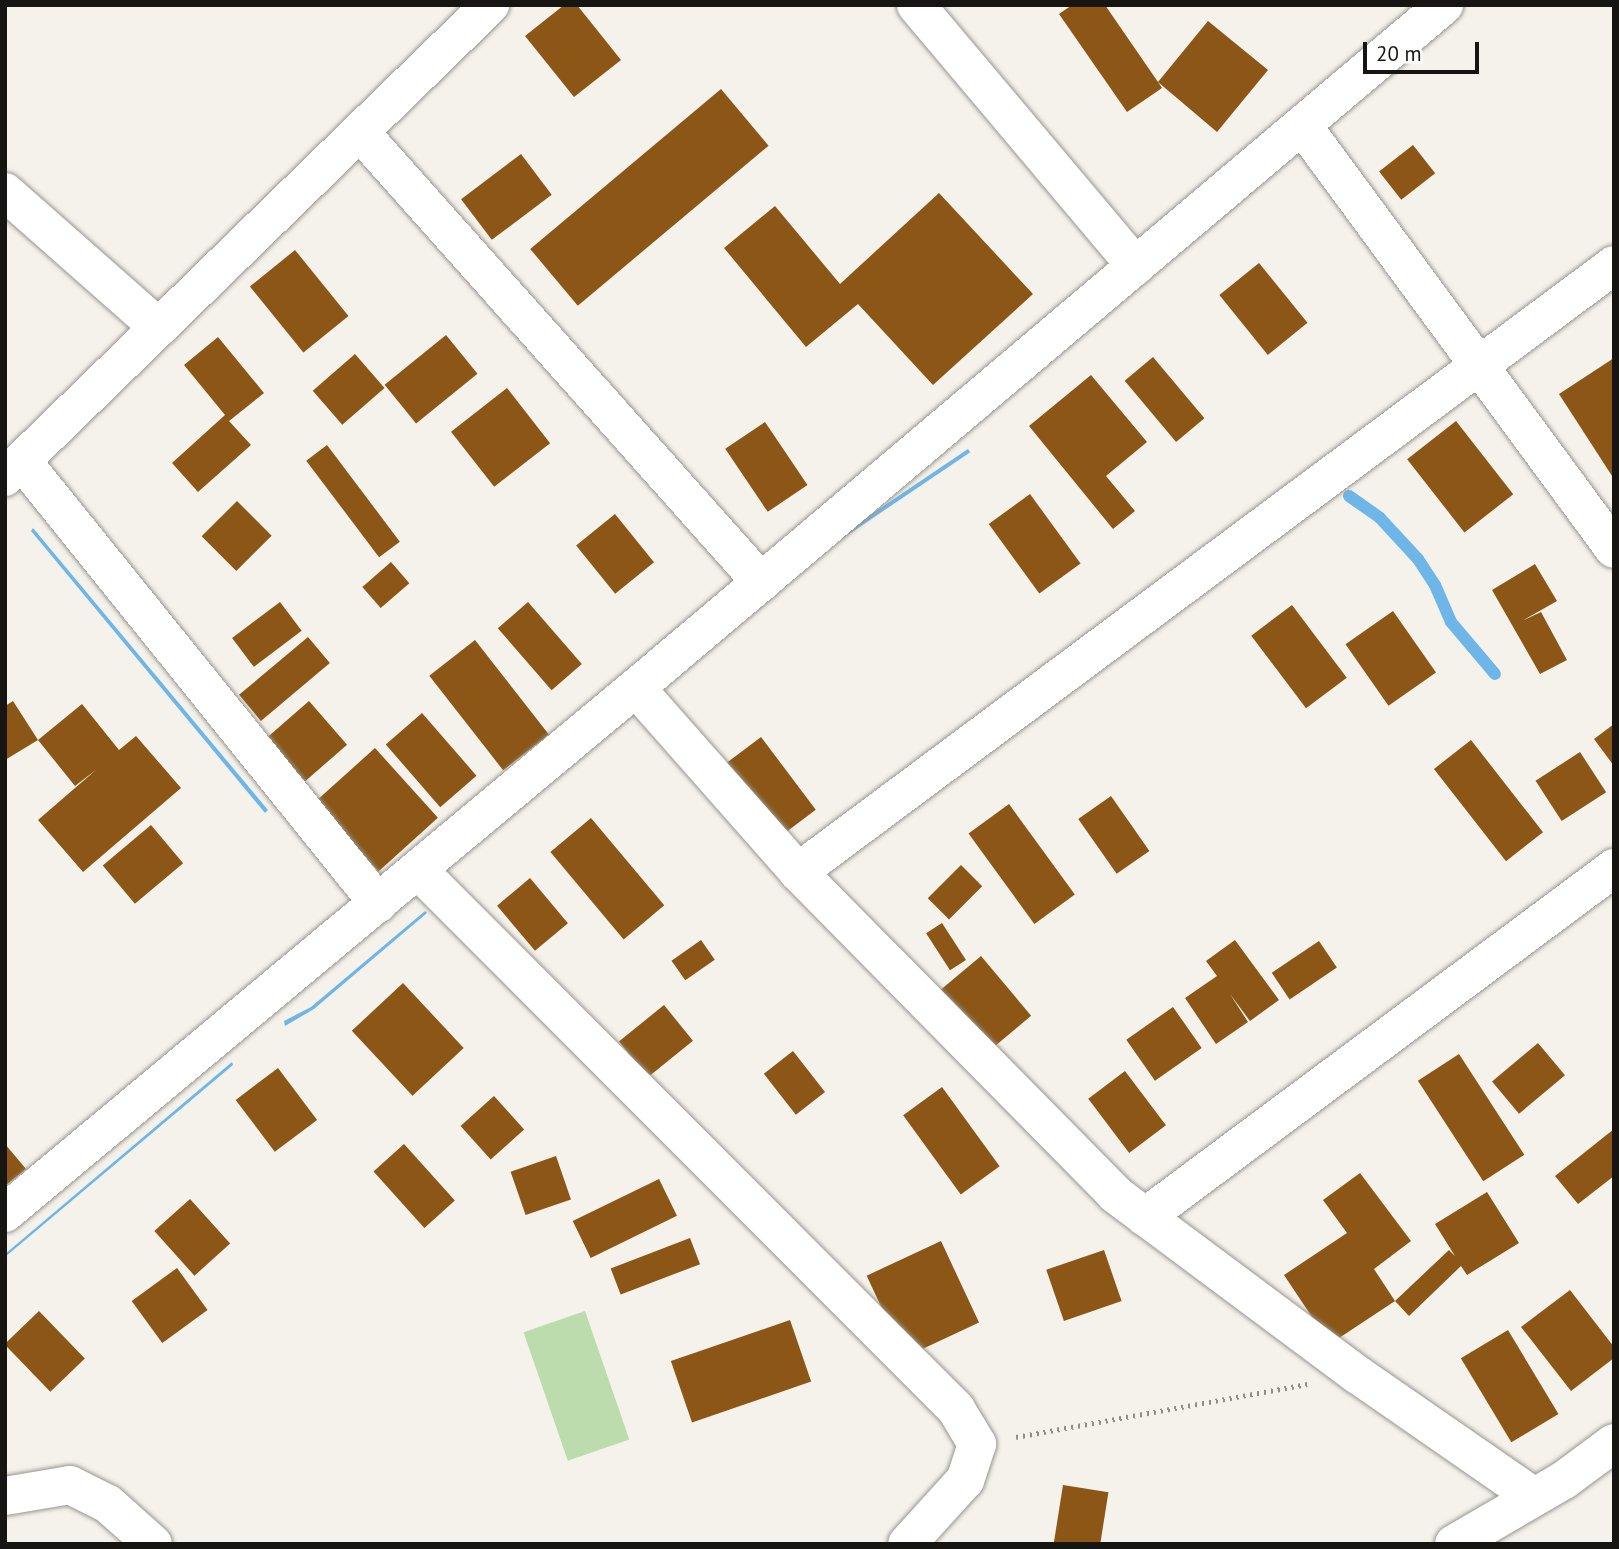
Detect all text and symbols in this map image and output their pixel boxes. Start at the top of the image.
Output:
scale bar [1367,28,1482,72]
text: 20 m [1376,40,1422,67]

